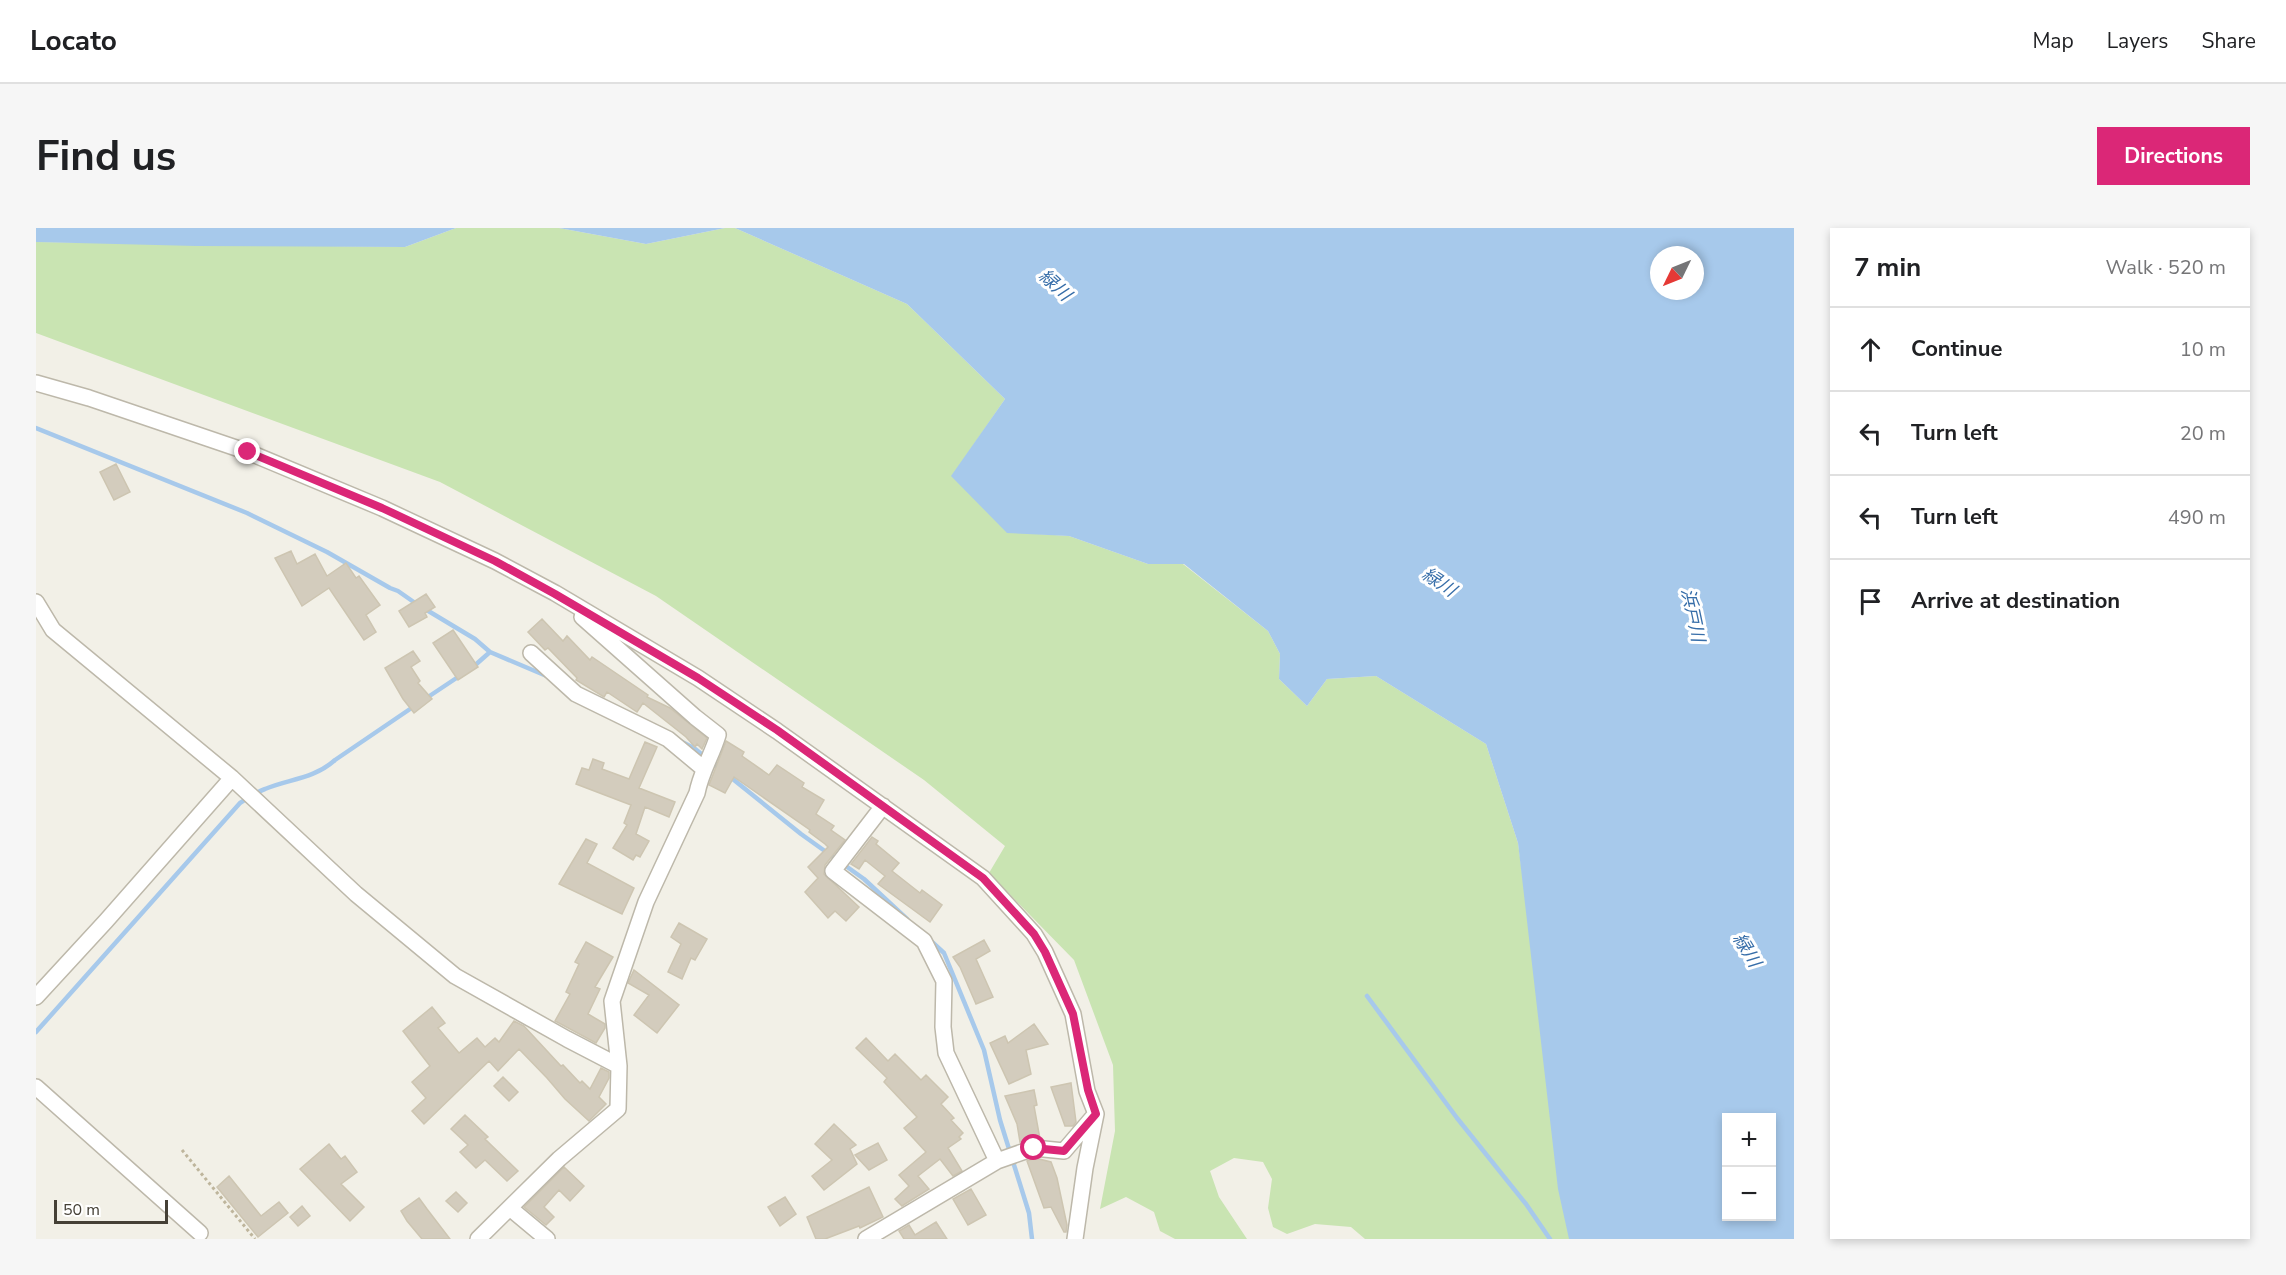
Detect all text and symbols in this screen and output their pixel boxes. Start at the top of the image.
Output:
text: Locato [30,22,117,60]
text: Map [2032,27,2074,55]
text: Layers [2107,27,2168,55]
text: Share [2201,27,2256,55]
button: Directions [2097,127,2250,185]
text: Find us [36,128,176,185]
north arrow [1650,246,1704,300]
text: 7 min [1854,250,1921,285]
text: Walk · 520 m [2106,254,2226,281]
water label: 緑川 [1034,264,1078,307]
icon: ahead [1854,333,1887,366]
text: Continue [1911,334,2002,364]
text: 10 m [2180,336,2226,363]
icon: left [1854,417,1887,450]
text: Turn left [1911,418,1998,448]
text: 20 m [2180,420,2226,447]
route end [234,438,260,464]
icon: left [1854,501,1887,534]
text: Turn left [1911,502,1998,532]
text: 490 m [2168,504,2226,531]
water label: 緑川 [1417,562,1462,603]
icon: arrive [1854,585,1887,618]
water label: 浜戸川 [1676,586,1711,646]
text: Arrive at destination [1911,586,2120,616]
water label: 緑川 [1727,928,1768,973]
map controls [1722,1113,1776,1221]
button: + [1722,1113,1776,1167]
route start [1020,1134,1046,1160]
button: − [1722,1167,1776,1221]
scale bar [54,1197,168,1224]
text: 50 m [63,1199,100,1221]

